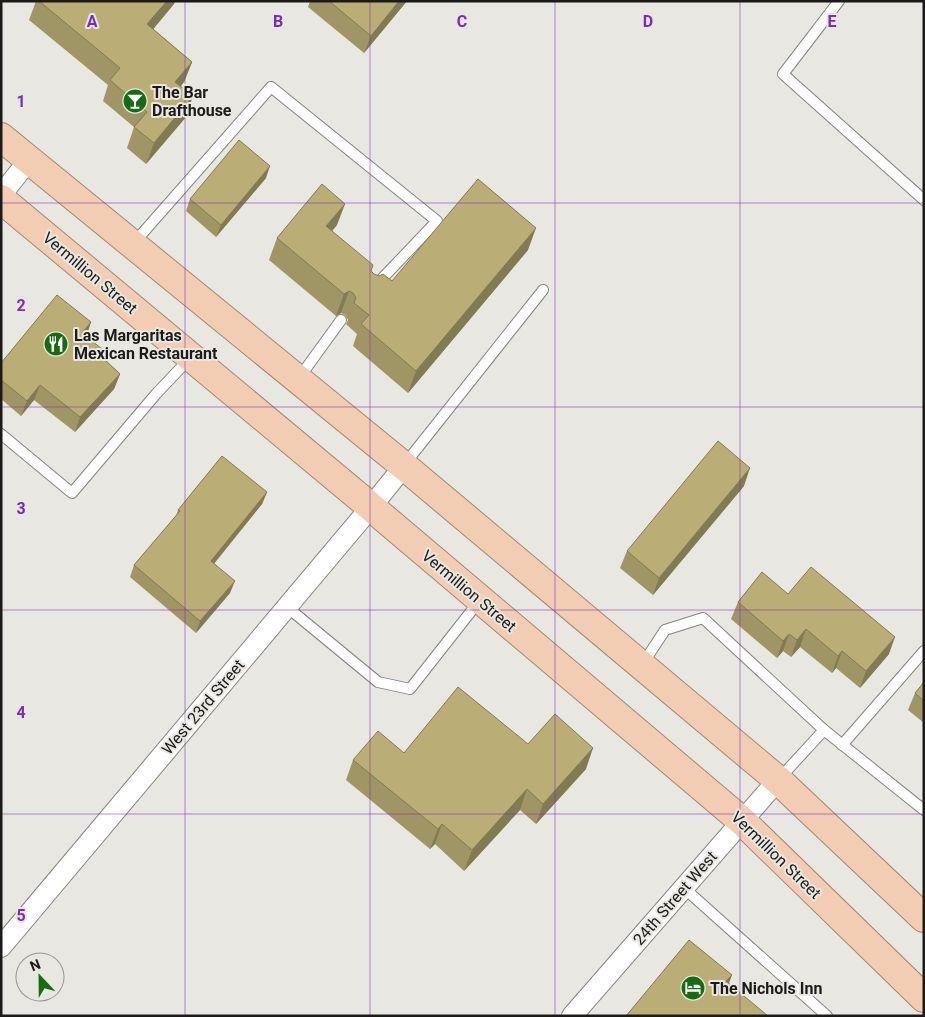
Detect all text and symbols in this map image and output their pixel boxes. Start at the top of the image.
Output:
text: A [87,12,98,31]
text: B [273,12,283,31]
text: C [457,12,467,31]
text: D [643,12,653,31]
text: E [828,12,837,31]
place label: The Bar Drafthouse [152,83,232,120]
bar icon: The Bar Drafthouse [122,88,148,114]
text: 1 [16,92,26,111]
street label: Vermillion Street [39,228,141,318]
text: 2 [16,296,26,315]
place label: Las Margaritas Mexican Restaurant [74,326,218,363]
restaurant icon: Las Margaritas Mexican Restaurant [43,331,69,357]
text: 3 [16,499,26,518]
street label: Vermillion Street [418,546,520,636]
street label: West 23rd Street [158,656,248,758]
text: 4 [16,703,26,722]
street label: Vermillion Street [727,807,825,903]
street label: 24th Street West [629,847,721,949]
text: 5 [16,906,26,925]
north arrow [15,952,65,1002]
text: N [28,956,43,974]
hotel icon: The Nichols Inn [680,975,706,1001]
place label: The Nichols Inn [710,979,822,998]

